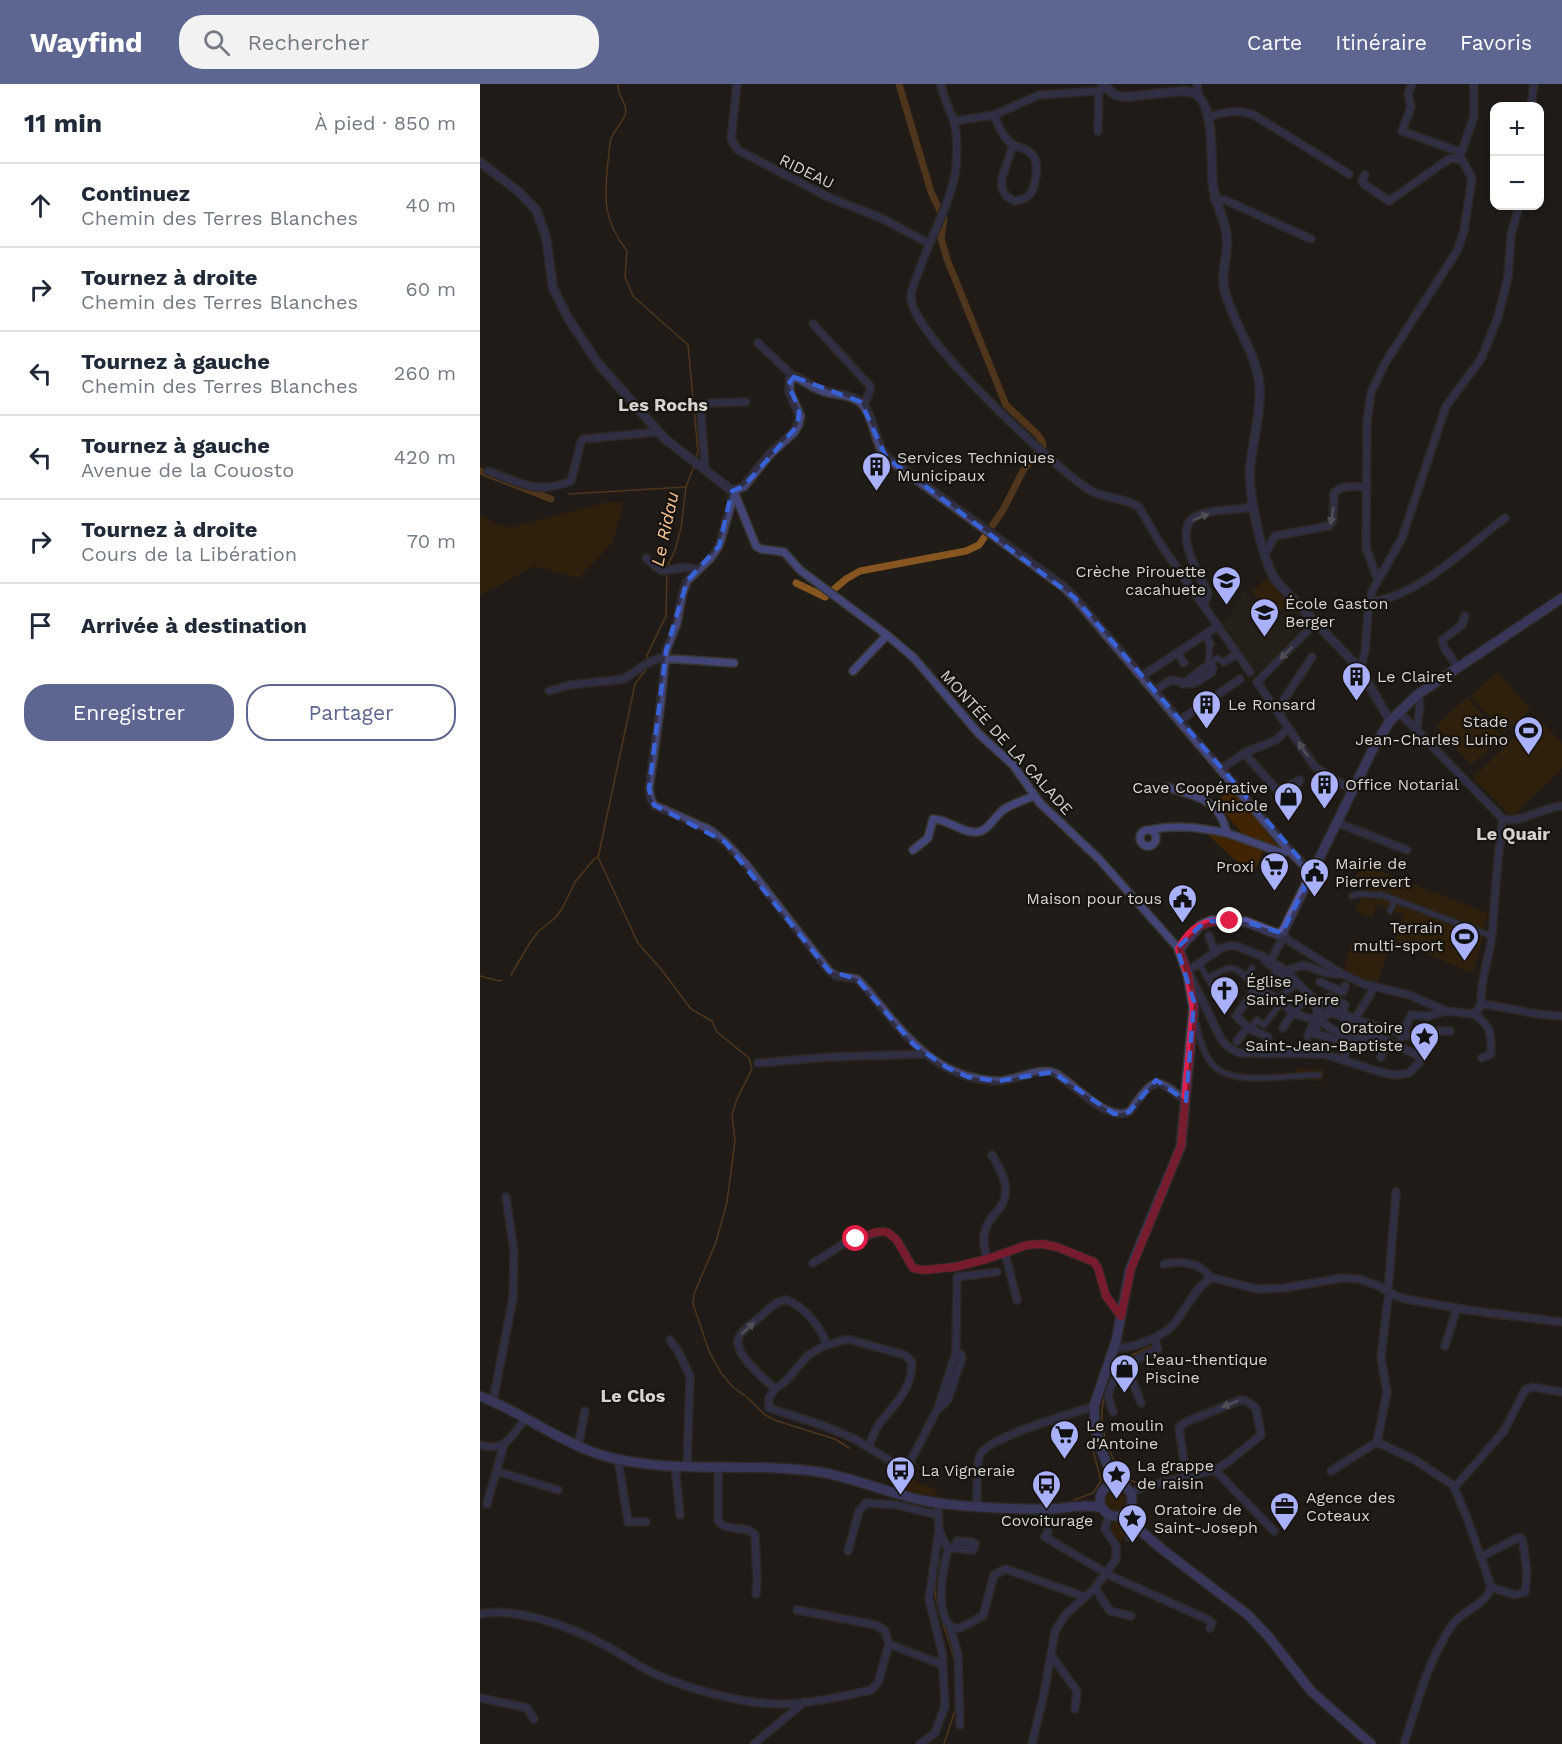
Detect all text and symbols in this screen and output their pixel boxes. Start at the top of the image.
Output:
search box [179,15,599,69]
text: Wayfind [30,26,143,59]
icon: search [200,26,233,59]
text: Rechercher [248,30,369,55]
text: Carte [1247,30,1302,55]
text: Itinéraire [1335,30,1427,55]
text: Favoris [1460,30,1532,55]
map controls [1490,102,1544,210]
button: + [1490,102,1544,156]
text: 11 min [24,108,102,138]
text: À pied · 850 m [314,111,456,135]
street label: RIDEAU [776,150,837,193]
button: − [1490,156,1544,210]
text: Continuez [81,181,190,206]
icon: ahead [24,189,57,222]
text: 40 m [405,193,456,217]
text: Chemin des Terres Blanches [81,206,358,230]
text: Tournez à droite [81,265,258,290]
icon: right [24,273,57,306]
text: 60 m [406,277,456,301]
text: Chemin des Terres Blanches [81,290,358,314]
text: Tournez à gauche [81,349,270,374]
icon: left [24,357,57,390]
text: 260 m [394,361,456,385]
text: Chemin des Terres Blanches [81,374,358,398]
district label: Les Rochs [618,394,708,415]
text: Tournez à gauche [81,433,270,458]
icon: left [24,441,57,474]
text: 420 m [394,445,456,469]
place label: Services Techniques Municipaux [897,448,1055,485]
building icon: Services Techniques Municipaux [860,450,892,492]
text: Avenue de la Couosto [81,458,294,482]
water label: Le Ridau [646,490,683,568]
one-way arrow [1327,506,1336,525]
one-way arrow [1192,512,1210,522]
text: Tournez à droite [81,517,258,542]
icon: right [24,525,57,558]
text: 70 m [407,529,456,553]
text: Cours de la Libération [81,542,297,566]
place label: Crèche Pirouette cacahuete [1076,562,1206,599]
school or university icon: Crèche Pirouette cacahuete [1211,564,1243,606]
place label: École Gaston Berger [1285,594,1388,631]
school or university icon: École Gaston Berger [1248,596,1280,638]
icon: arrive [24,609,57,642]
text: Arrivée à destination [81,613,307,638]
one-way arrow [1279,645,1293,659]
building icon: Le Clairet [1340,660,1372,702]
street label: MONTÉE DE LA CALADE [937,666,1077,819]
place label: Le Clairet [1377,667,1452,686]
button: Enregistrer [24,684,234,741]
button: Partager [246,684,456,741]
building icon: Le Ronsard [1191,688,1223,730]
place label: Le Ronsard [1228,695,1316,714]
place label: Stade Jean-Charles Luino [1355,712,1508,749]
sports icon: Stade Jean-Charles Luino [1513,714,1545,756]
one-way arrow [1298,741,1309,757]
building icon: Office Notarial [1308,768,1340,810]
place label: Office Notarial [1345,775,1459,794]
place label: Cave Coopérative Vinicole [1132,778,1268,815]
shop icon: Cave Coopérative Vinicole [1273,780,1305,822]
district label: Le Quair [1476,823,1550,844]
supermarket icon: Proxi [1259,850,1291,892]
place label: Mairie de Pierrevert [1335,854,1411,891]
public building icon: Mairie de Pierrevert [1298,856,1330,898]
place label: Proxi [1216,857,1254,876]
public building icon: Maison pour tous [1167,882,1199,924]
place label: Maison pour tous [1026,889,1162,908]
route end [1216,907,1242,933]
place label: Terrain multi-sport [1353,918,1443,955]
sports icon: Terrain multi-sport [1448,920,1480,962]
place label: Église Saint-Pierre [1246,972,1339,1009]
church icon: Église Saint-Pierre [1209,974,1241,1016]
place label: Oratoire Saint-Jean-Baptiste [1245,1018,1403,1055]
place icon: Oratoire Saint-Jean-Baptiste [1408,1020,1440,1062]
route start [842,1225,868,1251]
one-way arrow [740,1321,755,1335]
place label: L’eau-thentique Piscine [1145,1350,1268,1387]
shop icon: L’eau-thentique Piscine [1108,1352,1140,1394]
district label: Le Clos [601,1385,666,1406]
one-way arrow [1221,1399,1239,1409]
place label: Le moulin d'Antoine [1086,1416,1164,1453]
supermarket icon: Le moulin d'Antoine [1049,1418,1081,1460]
bus stop icon: La Vigneraie [884,1454,916,1496]
place label: La grappe de raisin [1137,1456,1214,1493]
place icon: La grappe de raisin [1100,1458,1132,1500]
place label: La Vigneraie [921,1461,1015,1480]
bus stop icon: Covoiturage [1031,1468,1063,1510]
place label: Agence des Coteaux [1306,1488,1396,1525]
office icon: Agence des Coteaux [1269,1490,1301,1532]
place label: Oratoire de Saint-Joseph [1154,1500,1258,1537]
place icon: Oratoire de Saint-Joseph [1117,1502,1149,1544]
place label: Covoiturage [1001,1511,1093,1530]

